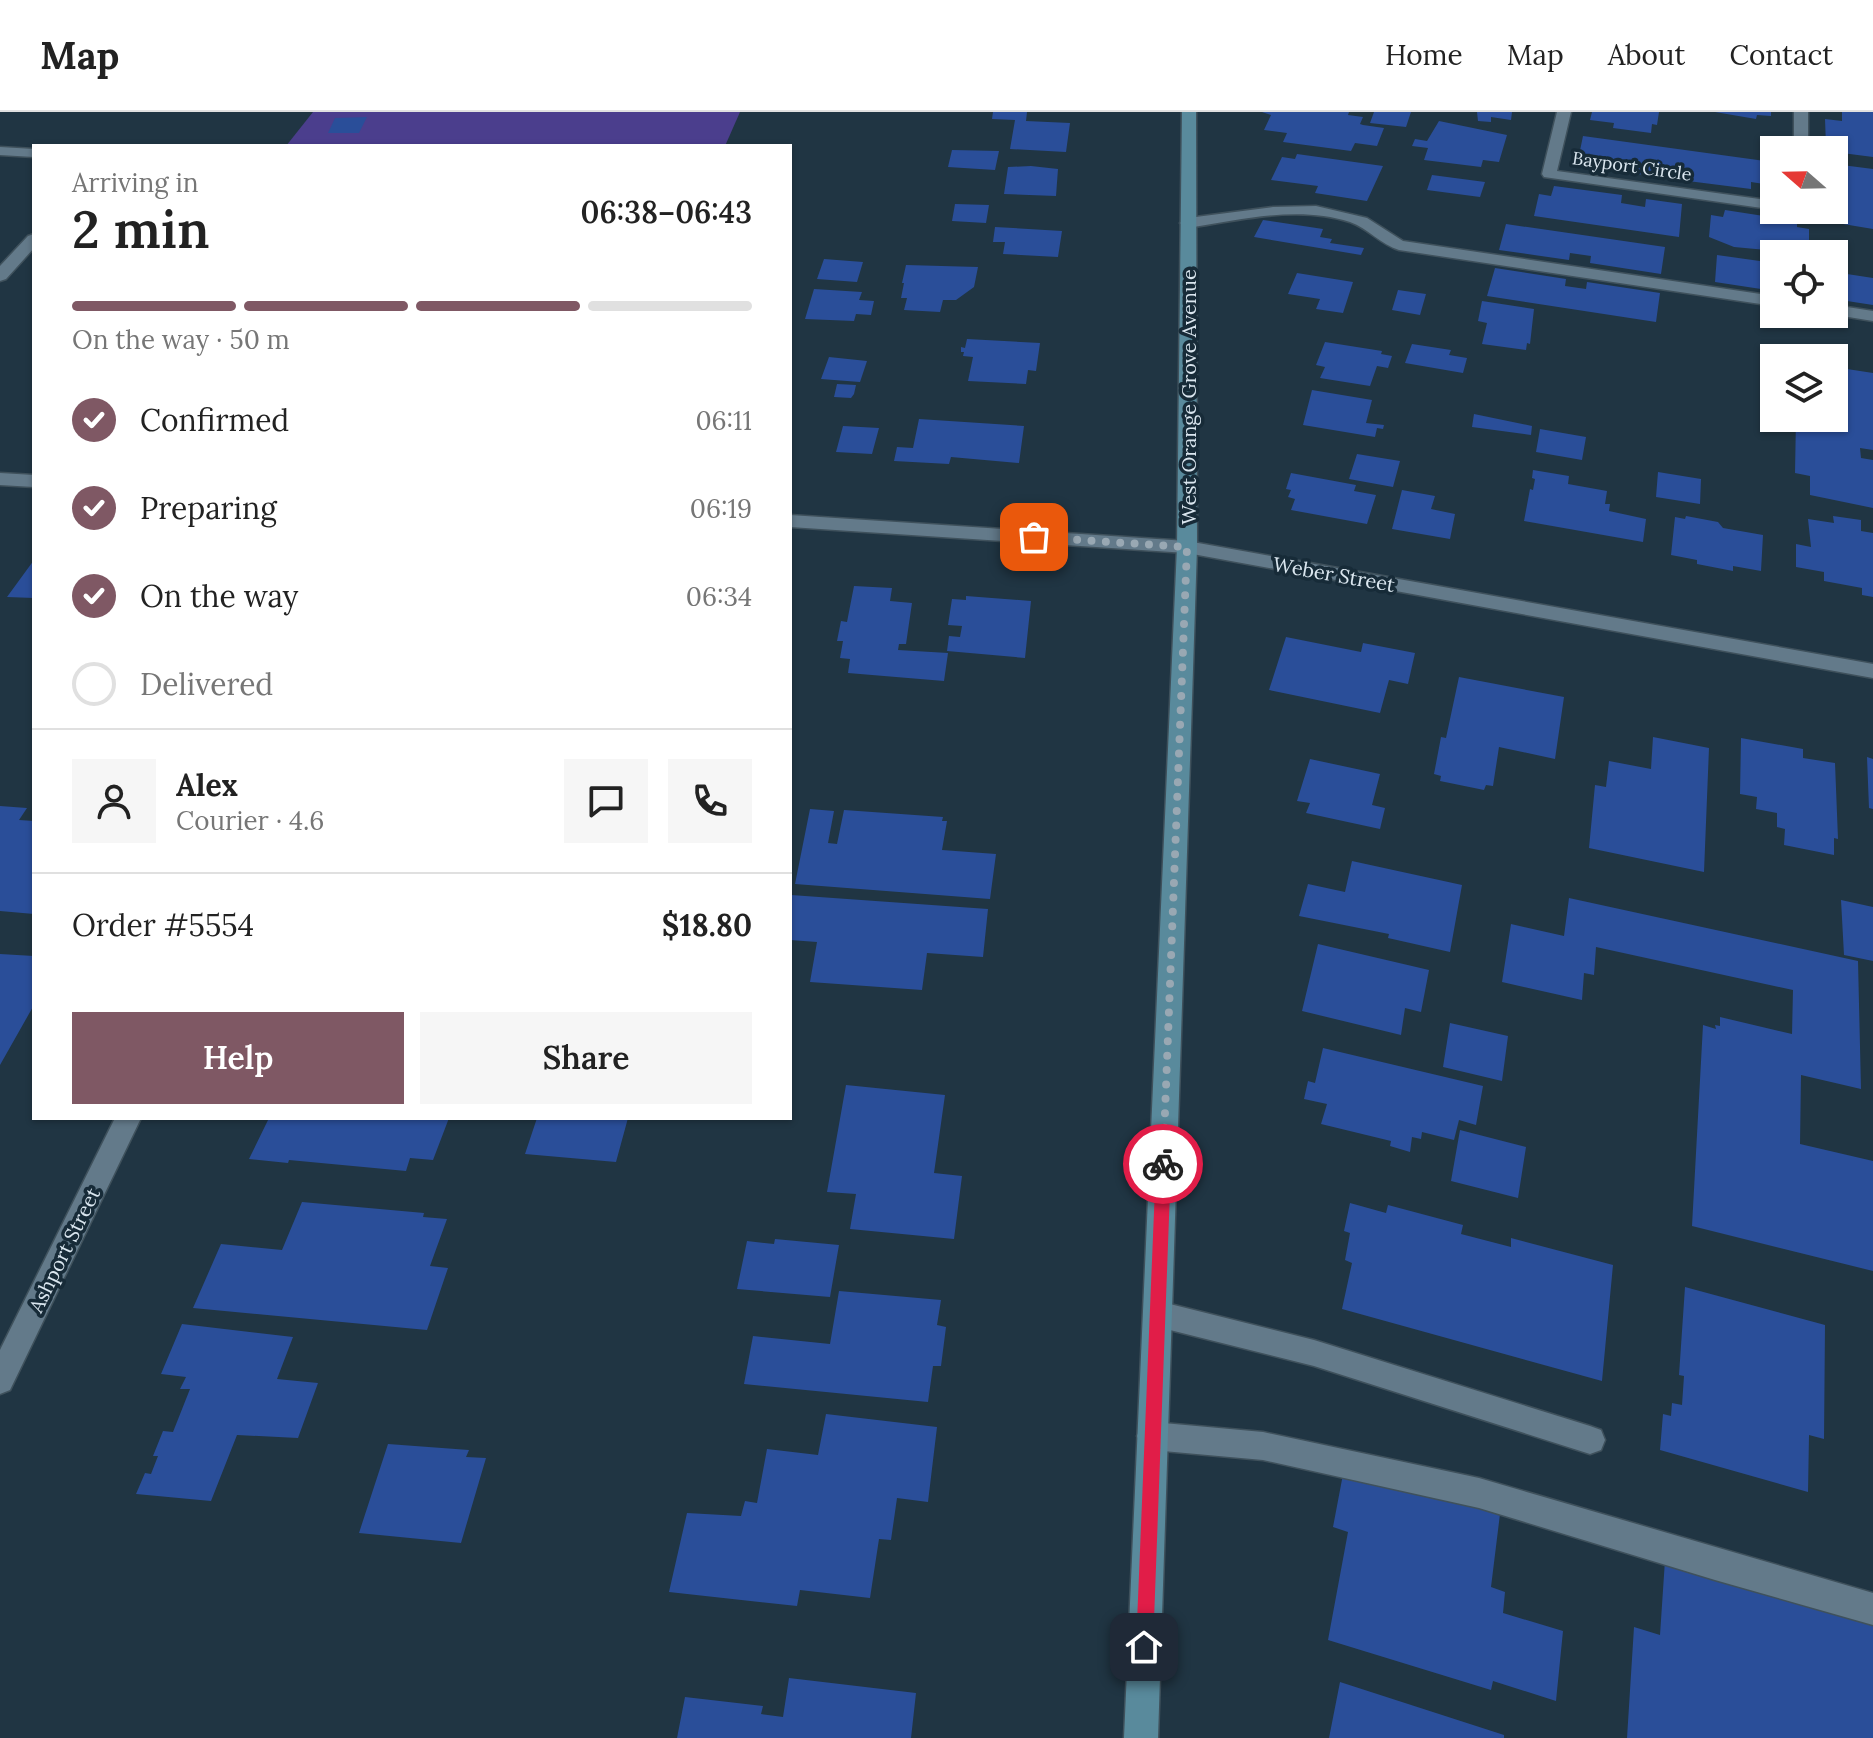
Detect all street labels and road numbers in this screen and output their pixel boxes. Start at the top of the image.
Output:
street label: Bayport Circle [1571,146,1693,186]
street label: West Orange Grove Avenue [1176,269,1201,525]
street label: Weber Street [1271,551,1397,597]
street label: Ashport Street [23,1183,105,1317]

